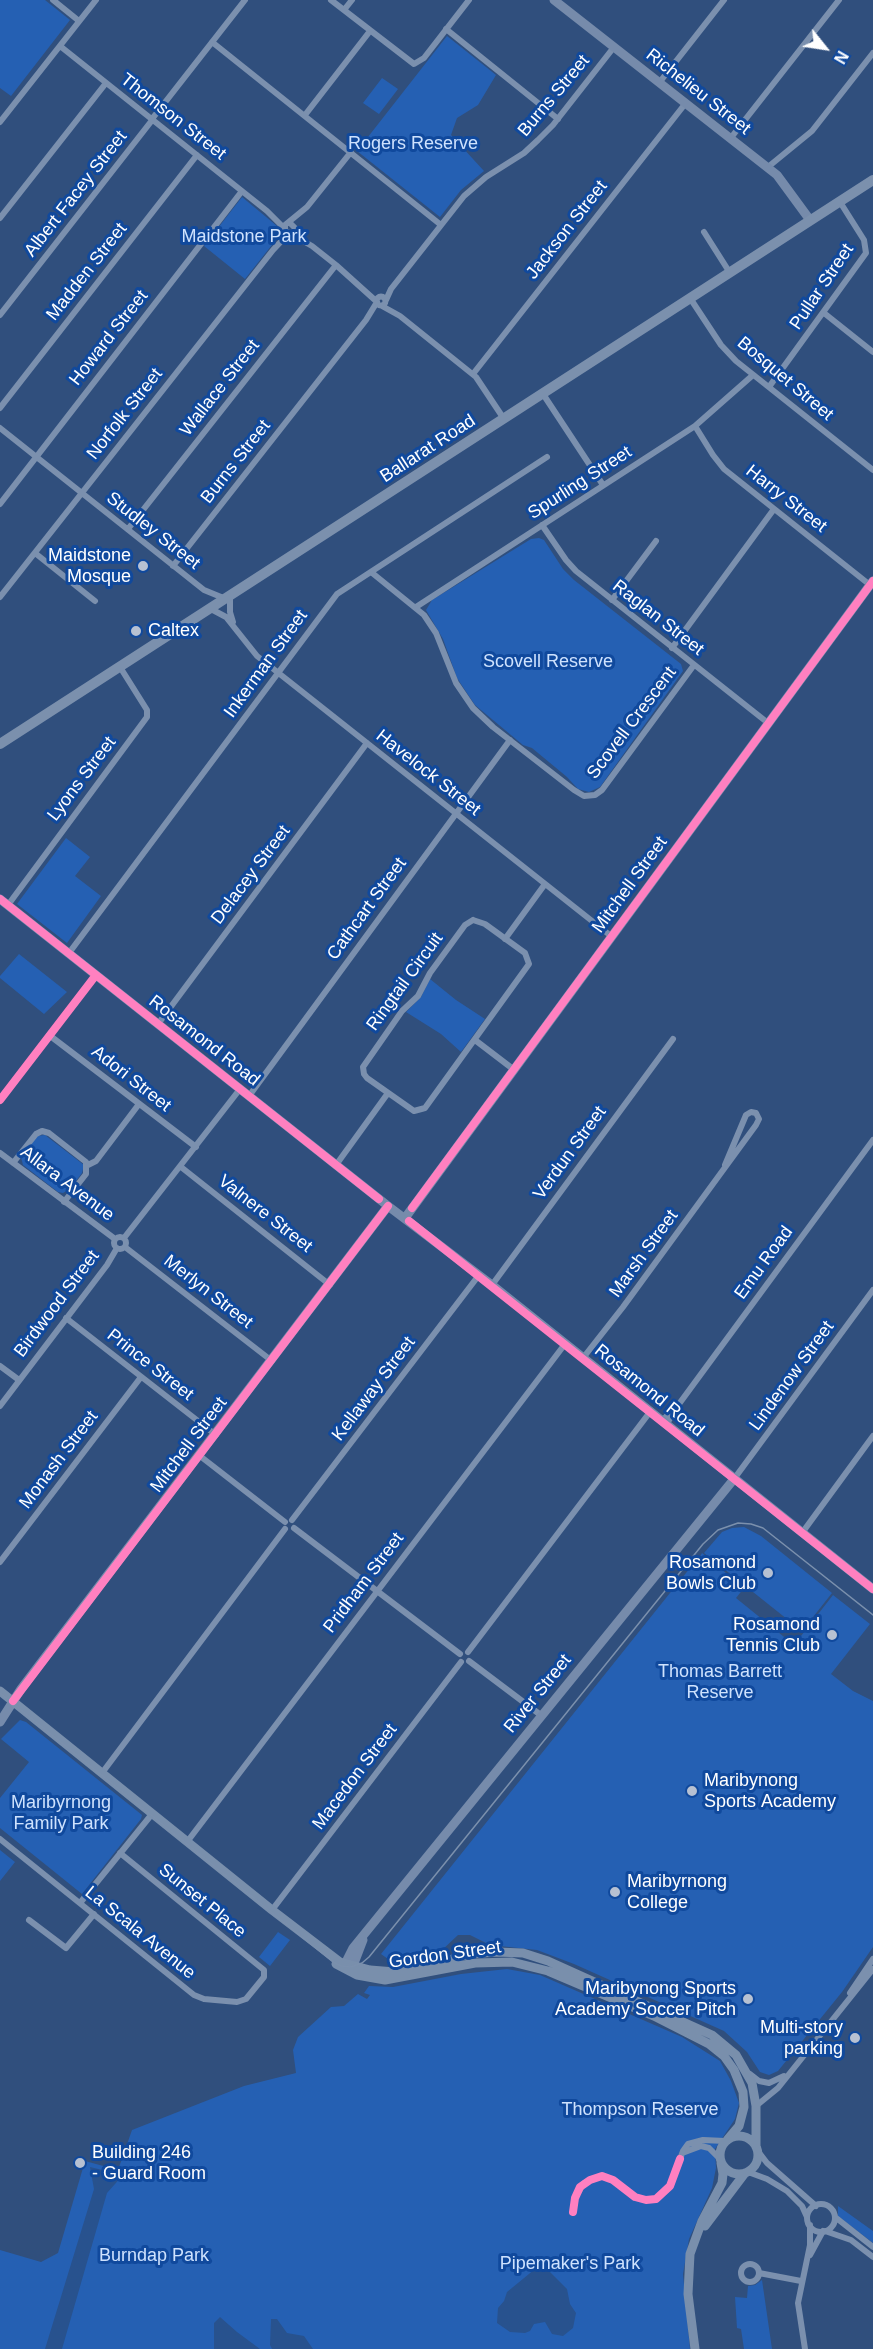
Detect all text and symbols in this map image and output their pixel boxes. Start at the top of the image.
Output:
north arrow [795,18,855,78]
street label: Richelieu Street [641,44,755,140]
text: N [831,48,851,67]
street label: Burns Street [514,51,594,141]
street label: Thomson Street [116,69,230,165]
street label: Albert Facey Street [20,127,132,261]
park label: Rogers Reserve [348,133,478,155]
street label: Jackson Street [522,176,612,284]
street label: Madden Street [42,219,132,325]
park label: Maidstone Park [181,226,307,248]
street label: Pullar Street [785,240,859,334]
street label: Howard Street [65,286,153,390]
street label: Bosquet Street [732,332,838,426]
street label: Wallace Street [176,335,264,441]
street label: Norfolk Street [83,364,167,464]
street label: Ballarat Road [376,410,480,488]
street label: Burns Street [197,416,275,508]
street label: Spurling Street [524,442,636,524]
street label: Harry Street [741,461,831,537]
street label: Studley Street [102,488,204,574]
place label: Maidstone Mosque [48,545,131,588]
marker: Maidstone Mosque [136,559,150,573]
street label: Raglan Street [608,576,708,660]
street label: Inkerman Street [220,606,312,722]
place label: Caltex [148,620,199,642]
marker: Caltex [129,624,143,638]
park label: Scovell Reserve [483,651,613,673]
street label: Scovell Crescent [583,663,681,783]
street label: Havelock Street [371,725,485,821]
street label: Lyons Street [43,732,121,826]
street label: Delacey Street [207,821,295,929]
street label: Mitchell Street [588,833,672,937]
street label: Cathcart Street [323,854,411,964]
street label: Ringtail Circuit [362,929,448,1035]
street label: Rosamond Road [144,991,264,1091]
street label: Adori Street [87,1041,175,1117]
street label: Verdun Street [529,1102,611,1204]
street label: Allara Avenue [16,1142,118,1226]
street label: Valnere Street [214,1170,316,1258]
street label: Marsh Street [605,1206,683,1302]
street label: Emu Road [730,1222,798,1304]
street label: Birdwood Street [10,1246,104,1362]
street label: Merlyn Street [159,1251,257,1333]
street label: Lindenow Street [745,1317,839,1435]
street label: Prince Street [102,1324,198,1406]
street label: Kellaway Street [328,1333,420,1445]
street label: Rosamond Road [590,1340,708,1442]
street label: Mitchell Street [146,1393,232,1497]
street label: Monash Street [15,1407,103,1513]
street label: Pridham Street [319,1529,409,1637]
place label: Rosamond Bowls Club [666,1552,756,1594]
marker: Rosamond Bowls Club [761,1566,775,1580]
place label: Rosamond Tennis Club [726,1614,820,1656]
marker: Rosamond Tennis Club [825,1628,839,1642]
street label: River Street [500,1650,576,1738]
park label: Thomas Barrett Reserve [658,1661,782,1704]
street label: Macedon Street [308,1720,402,1834]
place label: Maribynong Sports Academy [704,1770,836,1812]
marker: Maribynong Sports Academy [685,1784,699,1798]
park label: Maribyrnong Family Park [11,1792,111,1834]
street label: Sunset Place [154,1859,250,1943]
place label: Maribyrnong College [627,1871,727,1914]
street label: La Scala Avenue [80,1882,200,1984]
marker: Maribyrnong College [608,1885,622,1899]
street label: Gordon Street [388,1936,502,1974]
place label: Maribynong Sports Academy Soccer Pitch [555,1978,736,2020]
marker: Maribynong Sports Academy Soccer Pitch [741,1992,755,2006]
place label: Multi-story parking [760,2017,843,2060]
marker: Multi-story parking [848,2031,862,2045]
park label: Thompson Reserve [561,2099,719,2121]
place label: Building 246 - Guard Room [92,2142,206,2184]
marker: Building 246 - Guard Room [73,2156,87,2170]
park label: Burndap Park [99,2245,209,2267]
park label: Pipemaker's Park [500,2253,640,2275]

